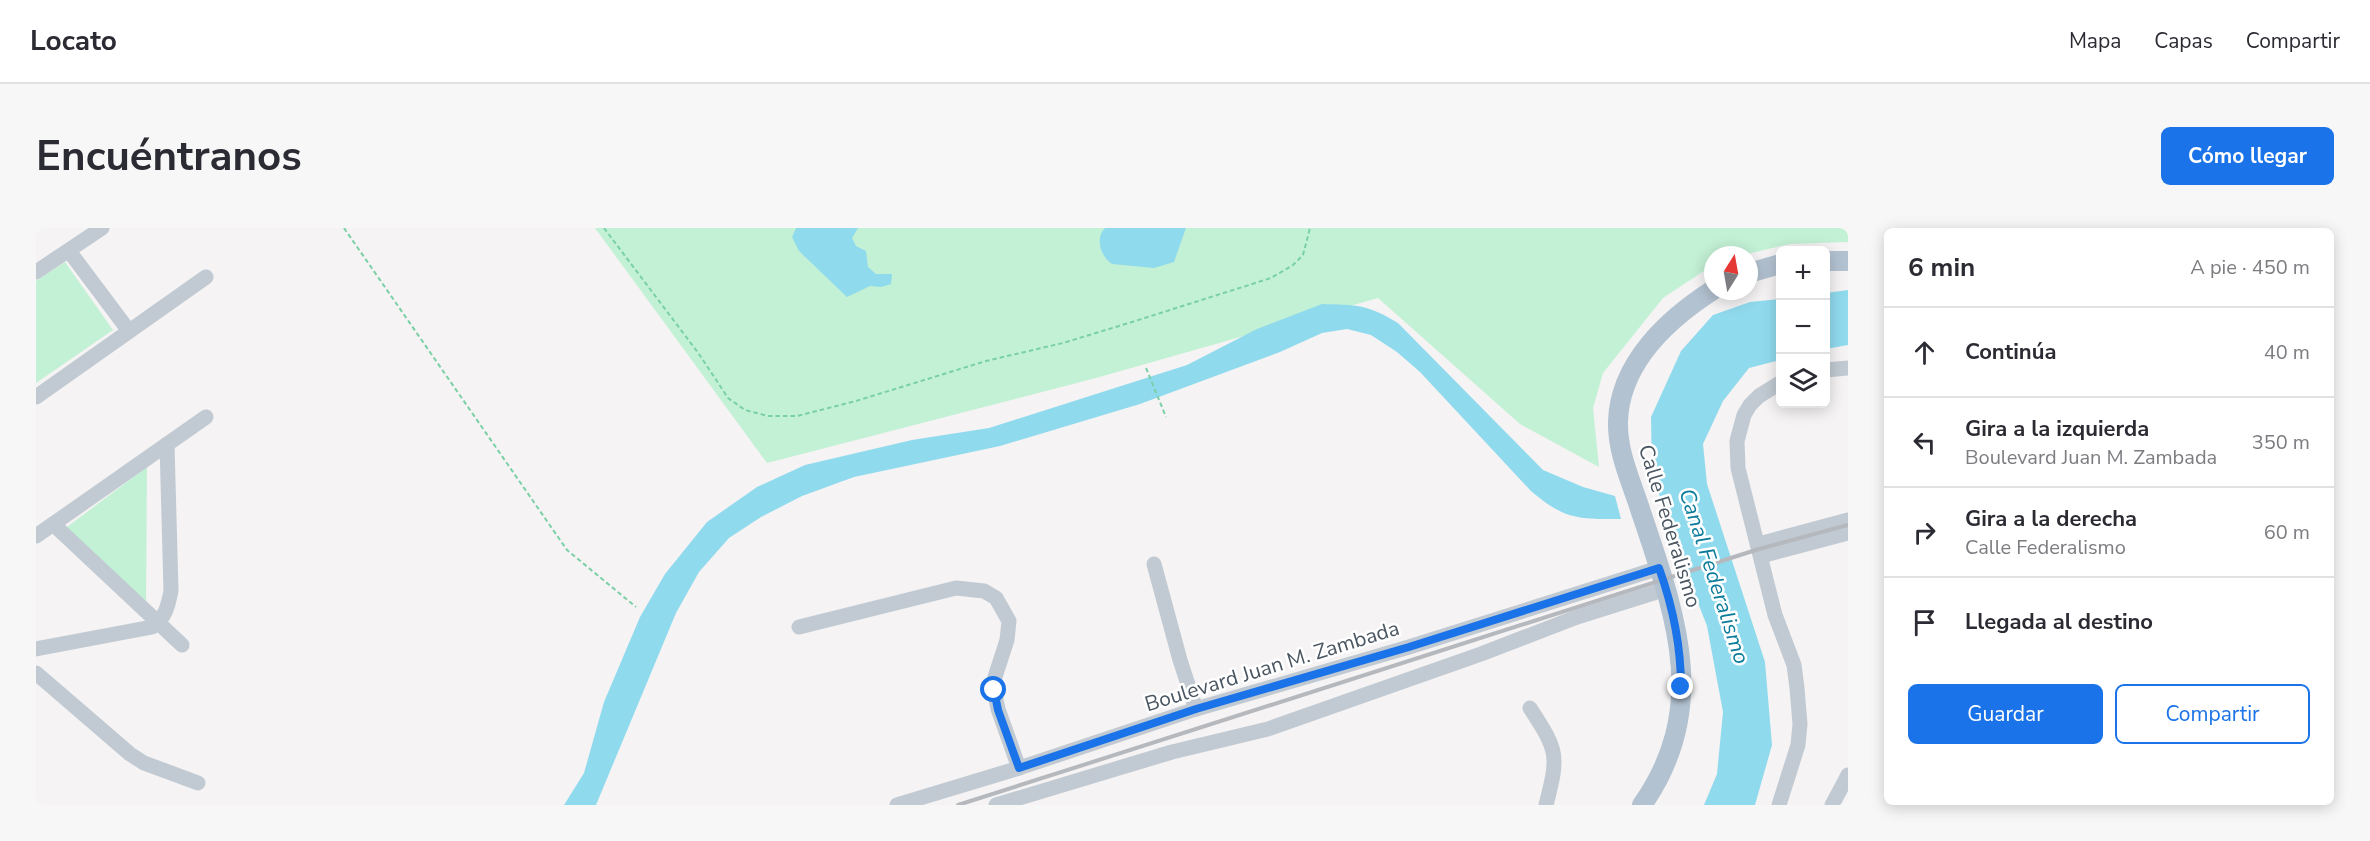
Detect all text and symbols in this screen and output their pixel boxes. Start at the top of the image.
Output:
text: Locato [30,22,117,60]
text: Mapa [2069,27,2121,55]
text: Capas [2154,27,2213,55]
text: Compartir [2246,27,2340,55]
button: Cómo llegar [2161,127,2334,185]
text: Encuéntranos [36,128,302,185]
north arrow [1704,246,1758,300]
map controls [1776,246,1830,408]
button: + [1776,246,1830,300]
text: 6 min [1908,250,1975,285]
text: A pie · 450 m [2190,254,2310,281]
button: − [1776,300,1830,354]
icon: ahead [1908,336,1941,369]
text: Continúa [1965,337,2056,367]
text: 40 m [2264,339,2310,366]
button: layers [1776,354,1830,408]
text: Gira a la izquierda [1965,414,2149,444]
icon: left [1908,426,1941,459]
text: 350 m [2252,429,2310,456]
street label: Calle Federalismo [1632,441,1708,611]
text: Boulevard Juan M. Zambada [1965,444,2217,471]
water label: Canal Federalismo [1672,485,1757,668]
text: Gira a la derecha [1965,504,2137,534]
icon: right [1908,516,1941,549]
text: 60 m [2264,519,2310,546]
text: Calle Federalismo [1965,534,2126,561]
icon: arrive [1908,606,1941,639]
text: Llegada al destino [1965,607,2153,637]
street label: Boulevard Juan M. Zambada [1141,614,1403,718]
route end [1667,673,1693,699]
route start [980,676,1006,702]
button: Guardar [1908,684,2103,744]
button: Compartir [2115,684,2310,744]

